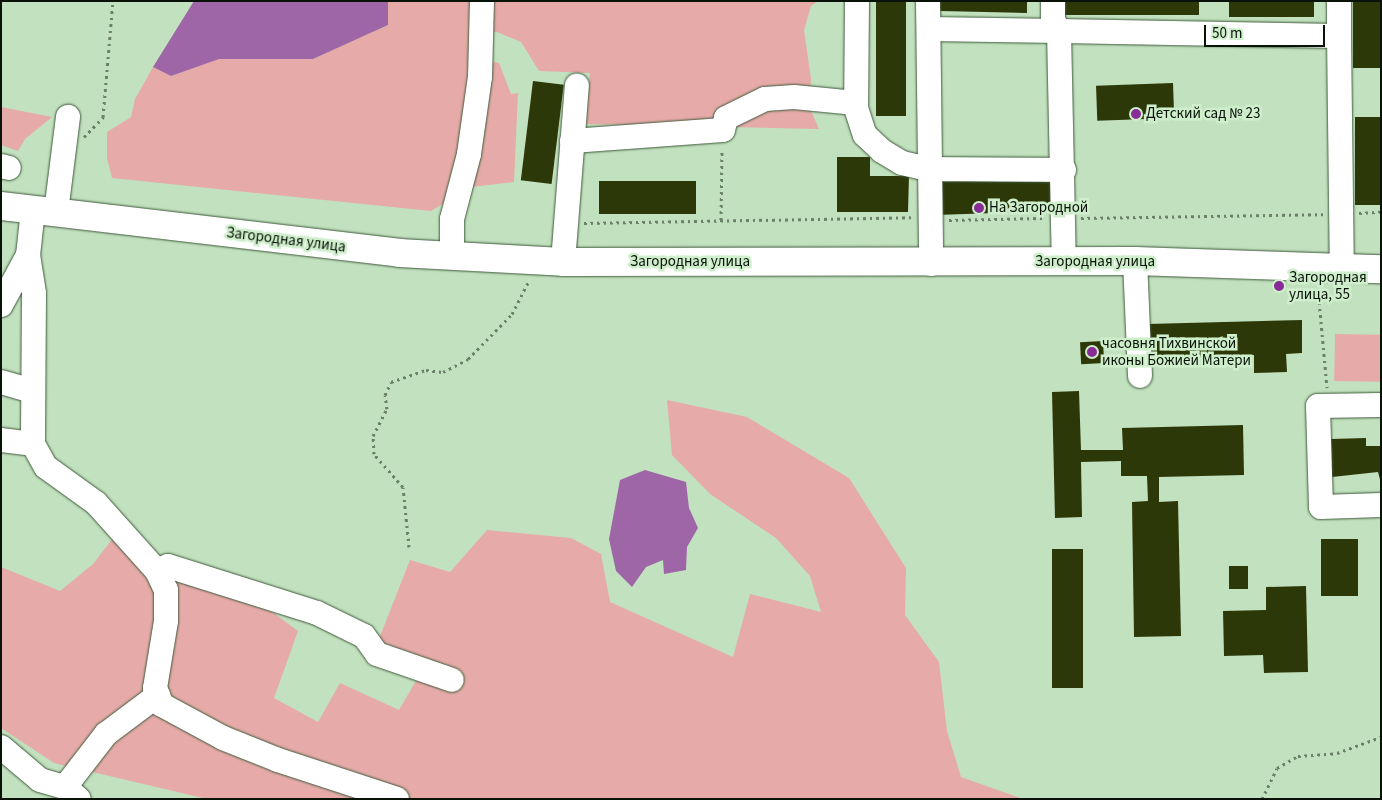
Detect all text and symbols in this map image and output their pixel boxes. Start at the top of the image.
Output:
scale bar [1207,15,1328,47]
text: 50 m [1212,23,1242,44]
place label: Детский сад № 23 [1146,105,1260,123]
marker: Детский сад № 23 [1130,108,1142,120]
place label: На Загородной [989,199,1088,217]
marker: На Загородной [973,202,985,214]
street label: Загородная улица [225,224,347,256]
street label: Загородная улица [630,253,750,271]
street label: Загородная улица [1035,253,1155,271]
place label: Загородная улица, 55 [1289,268,1367,303]
marker: Загородная улица, 55 [1273,280,1285,292]
place label: часовня Тихвинской иконы Божией Матери [1102,334,1251,369]
marker: часовня Тихвинской иконы Божией Матери [1086,346,1098,358]

